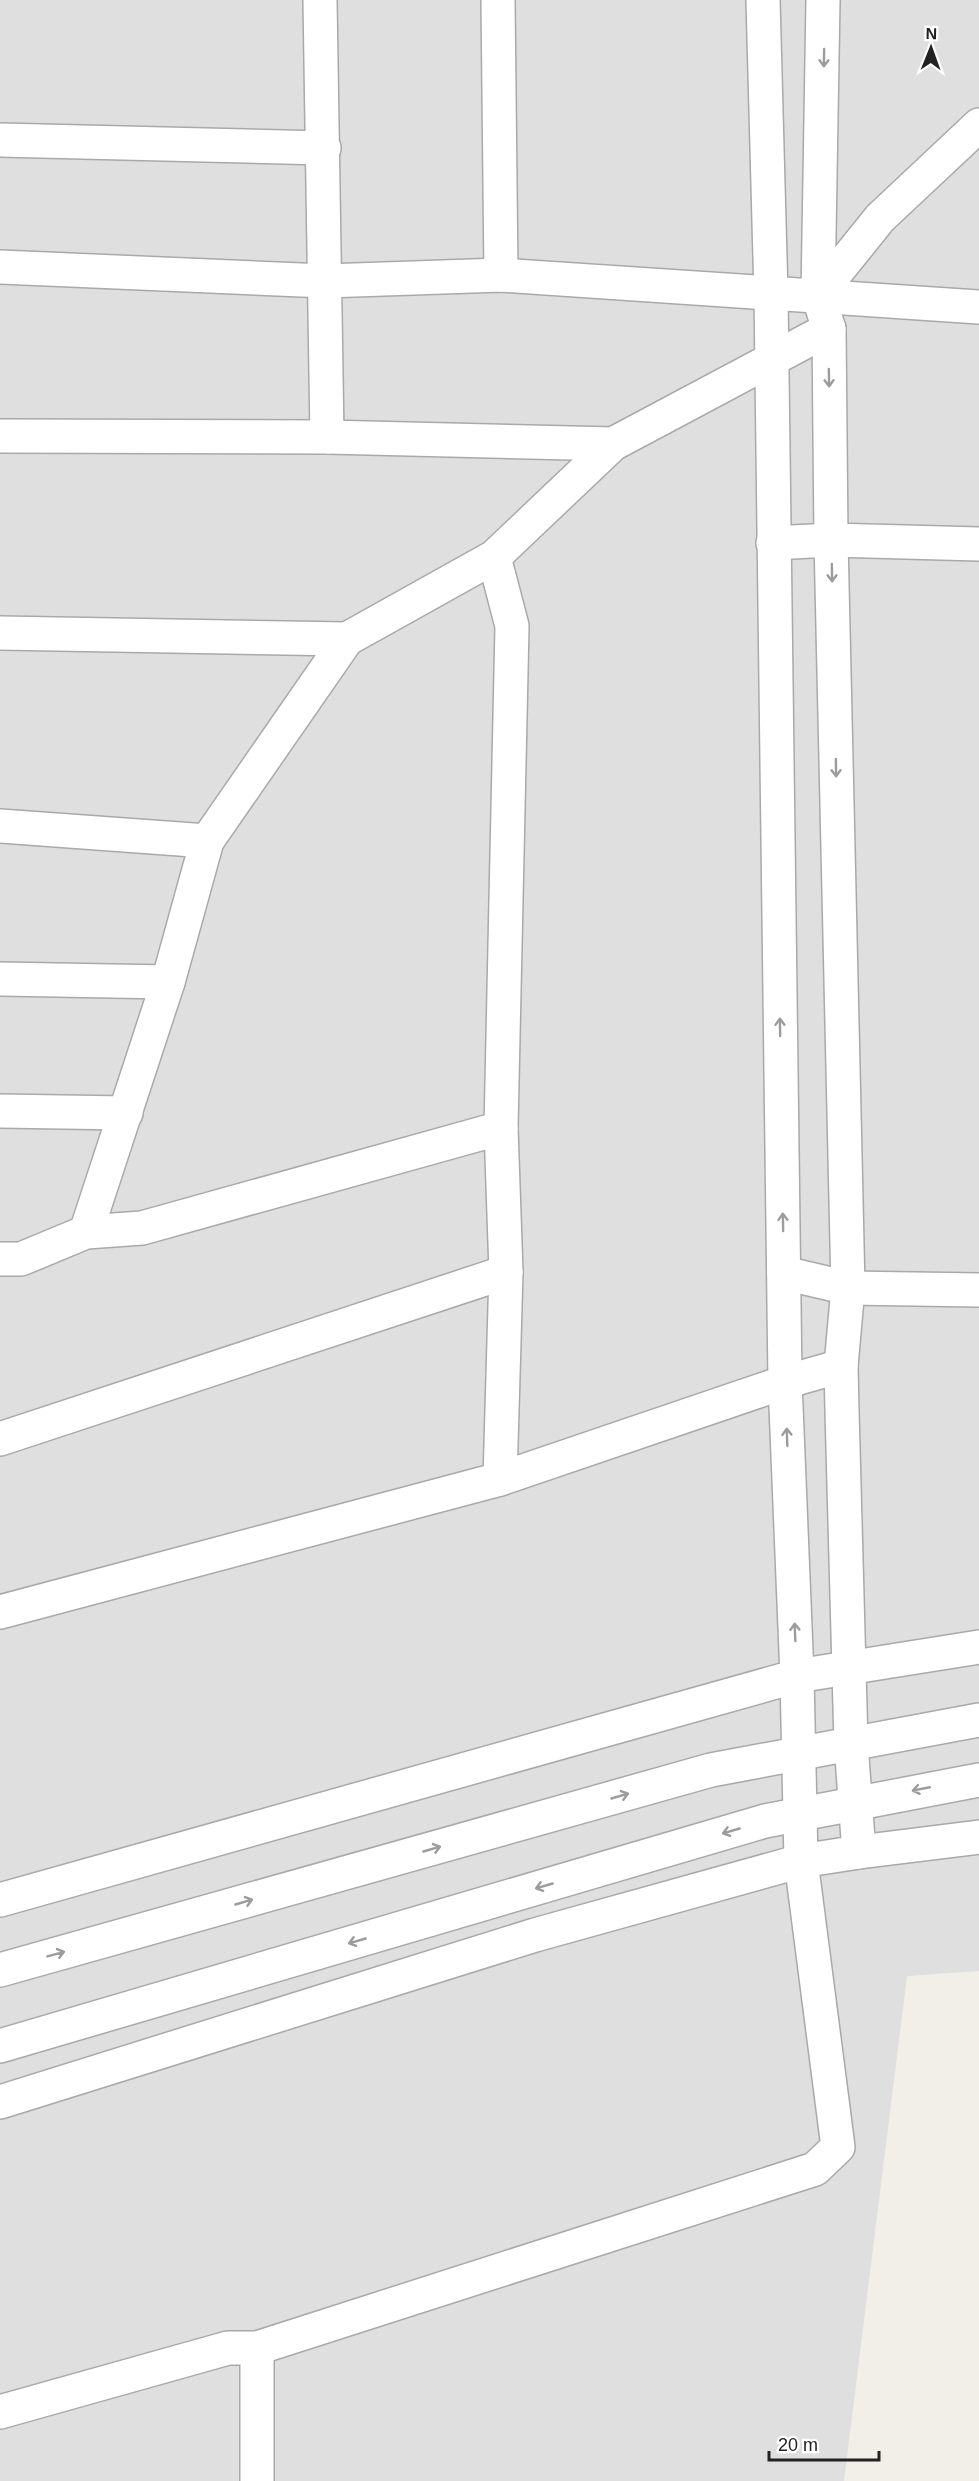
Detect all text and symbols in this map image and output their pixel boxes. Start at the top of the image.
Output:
north arrow [901,18,961,78]
text: N [925,25,937,42]
one-way arrow [818,48,829,68]
one-way arrow [823,367,835,387]
one-way arrow [826,562,837,582]
one-way arrow [830,757,842,777]
one-way arrow [774,1017,786,1037]
one-way arrow [777,1212,789,1232]
one-way arrow [782,1428,793,1448]
one-way arrow [790,1623,801,1643]
one-way arrow [912,1784,932,1795]
one-way arrow [610,1790,629,1801]
one-way arrow [722,1826,741,1837]
one-way arrow [422,1843,441,1854]
one-way arrow [535,1881,554,1892]
one-way arrow [234,1896,253,1907]
one-way arrow [348,1936,367,1947]
one-way arrow [47,1948,66,1959]
scale bar [769,2424,878,2462]
text: 20 m [778,2435,818,2455]

